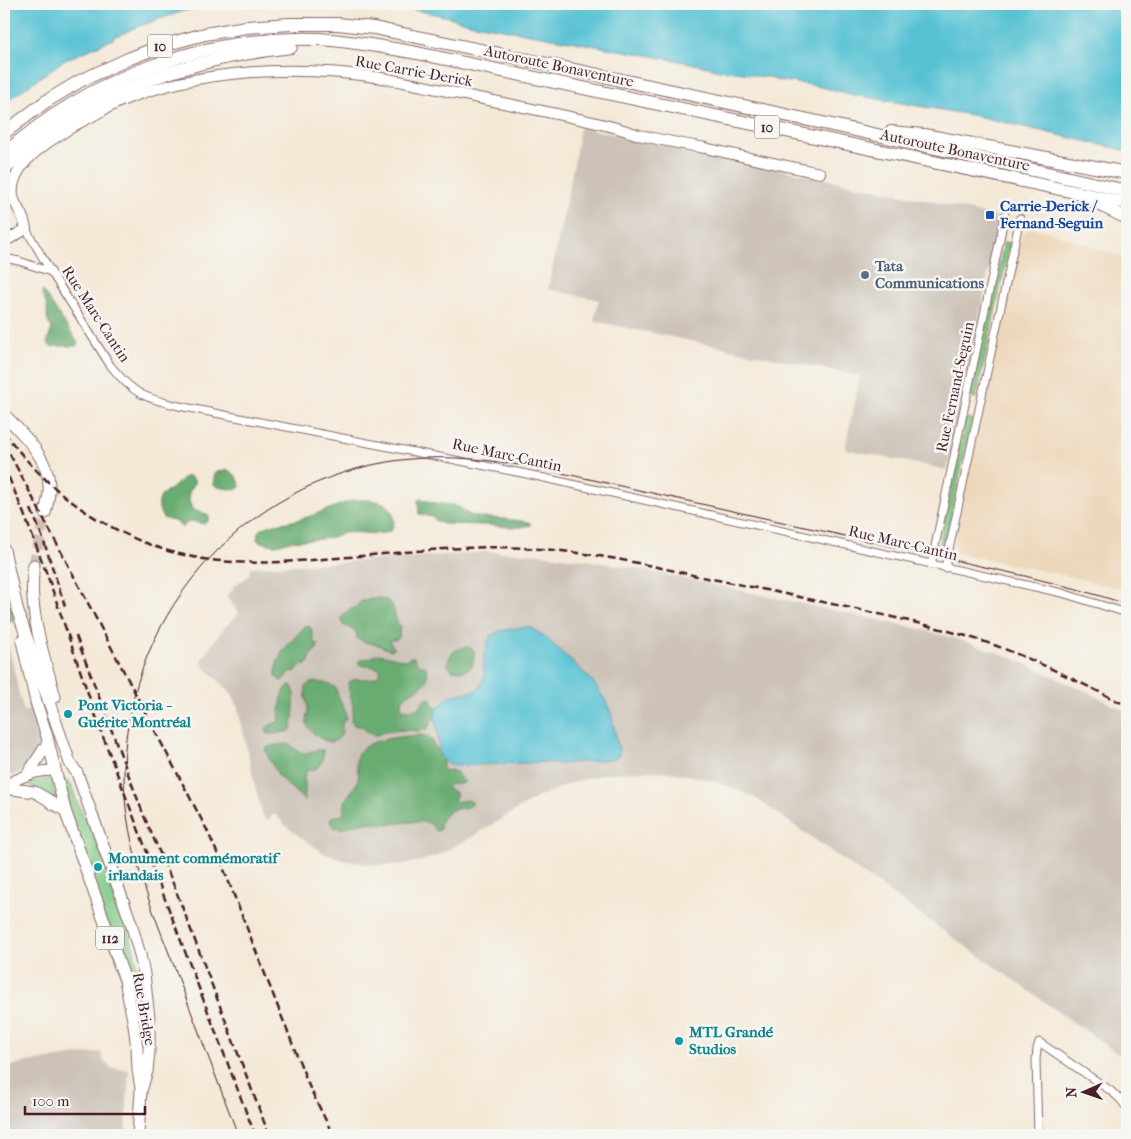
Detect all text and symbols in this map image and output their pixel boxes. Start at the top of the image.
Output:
road number: 10 [148,34,172,58]
street label: Autoroute Bonaventure [482,41,636,91]
street label: Rue Carrie-Derick [354,52,474,90]
road number: 10 [754,115,780,138]
street label: Autoroute Bonaventure [878,125,1032,175]
place label: Carrie-Derick / Fernand-Seguin [999,197,1103,232]
marker: Carrie-Derick / Fernand-Seguin [984,209,996,221]
place label: Tata Communications [874,257,984,292]
street label: Rue Marc-Cantin [58,262,134,366]
marker: Tata Communications [859,269,871,281]
street label: Rue Fernand-Seguin [932,320,978,454]
street label: Rue Marc-Cantin [451,435,564,475]
street label: Rue Marc-Cantin [847,522,960,564]
place label: Pont Victoria - Guérite Montréal [78,696,192,731]
marker: Pont Victoria - Guérite Montréal [62,708,74,720]
place label: Monument commémoratif irlandais [107,849,282,884]
marker: Monument commémoratif irlandais [92,861,104,873]
road number: 112 [96,926,124,950]
street label: Rue Bridge [129,971,159,1047]
place label: MTL Grandé Studios [688,1023,774,1058]
marker: MTL Grandé Studios [673,1035,685,1047]
north arrow [1058,1066,1108,1116]
scale bar [25,1084,145,1116]
text: N [1063,1086,1080,1098]
text: 100 m [32,1092,70,1110]

